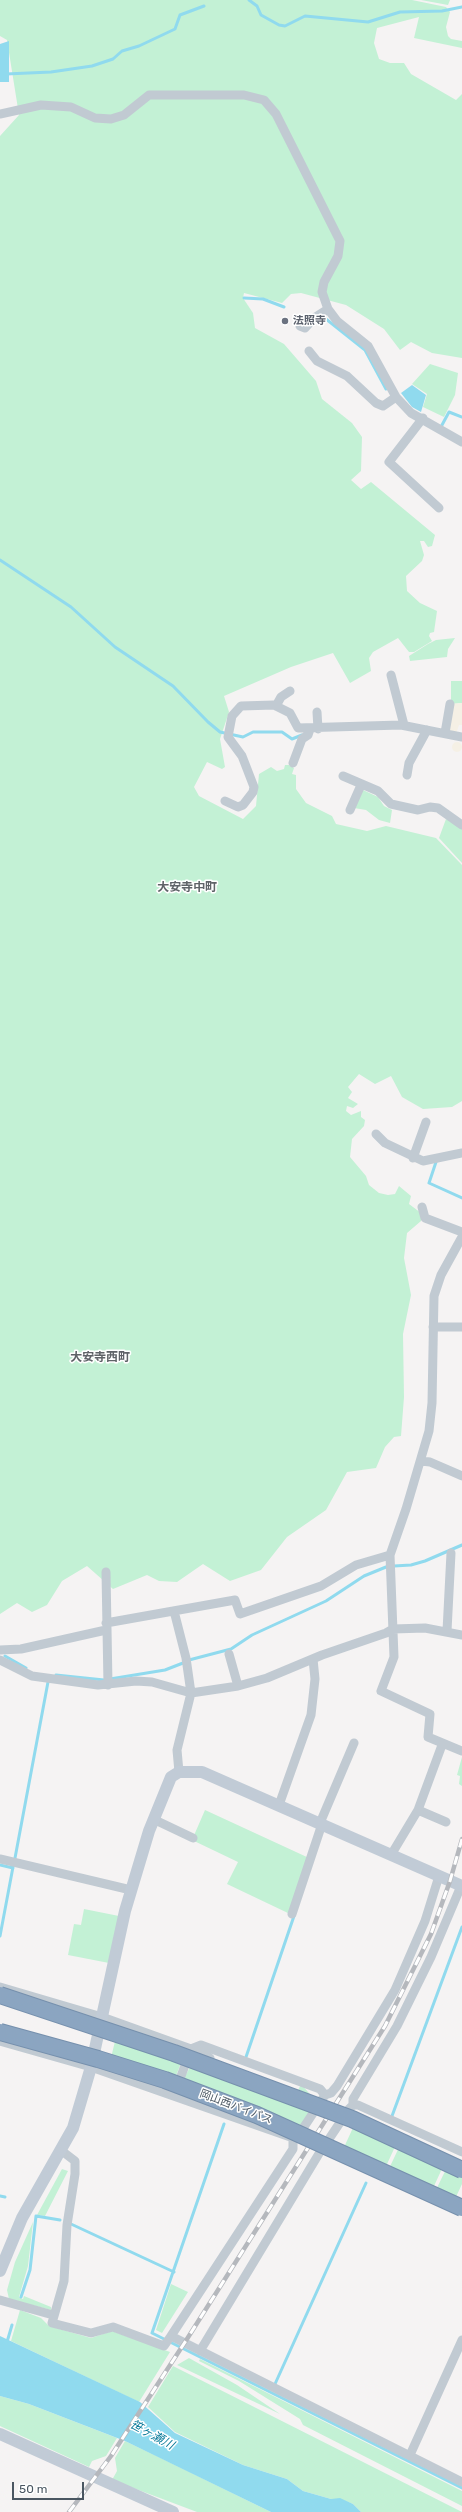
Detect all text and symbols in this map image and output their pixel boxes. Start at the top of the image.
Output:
place label: 法照寺 [293,314,326,328]
marker: 法照寺 [280,316,290,326]
district label: 大安寺中町 [157,881,217,895]
district label: 大安寺西町 [70,1351,130,1365]
street label: 岡山西バイパス [198,2087,274,2127]
water label: 笹ヶ瀬川 [128,2417,176,2453]
scale bar [14,2474,86,2500]
text: 50 m [19,2482,47,2496]

